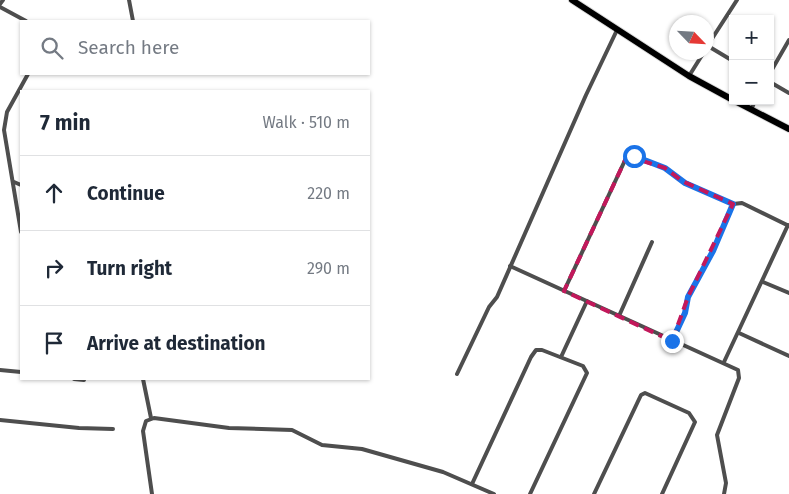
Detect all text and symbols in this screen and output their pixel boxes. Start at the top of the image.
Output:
north arrow [669,15,714,60]
map controls [729,15,774,105]
button: + [729,15,774,60]
search box [20,20,370,75]
icon: search [38,34,66,62]
text: Search here [78,36,179,59]
button: − [729,60,774,105]
text: 7 min [40,110,91,136]
text: Walk · 510 m [263,113,350,132]
route start [623,145,646,168]
icon: ahead [40,179,68,207]
text: Continue [87,182,165,205]
text: 220 m [307,184,350,203]
icon: right [40,254,68,282]
text: Turn right [87,257,172,280]
text: 290 m [307,259,350,278]
icon: arrive [40,329,68,357]
route end [661,330,684,353]
text: Arrive at destination [87,332,266,355]

